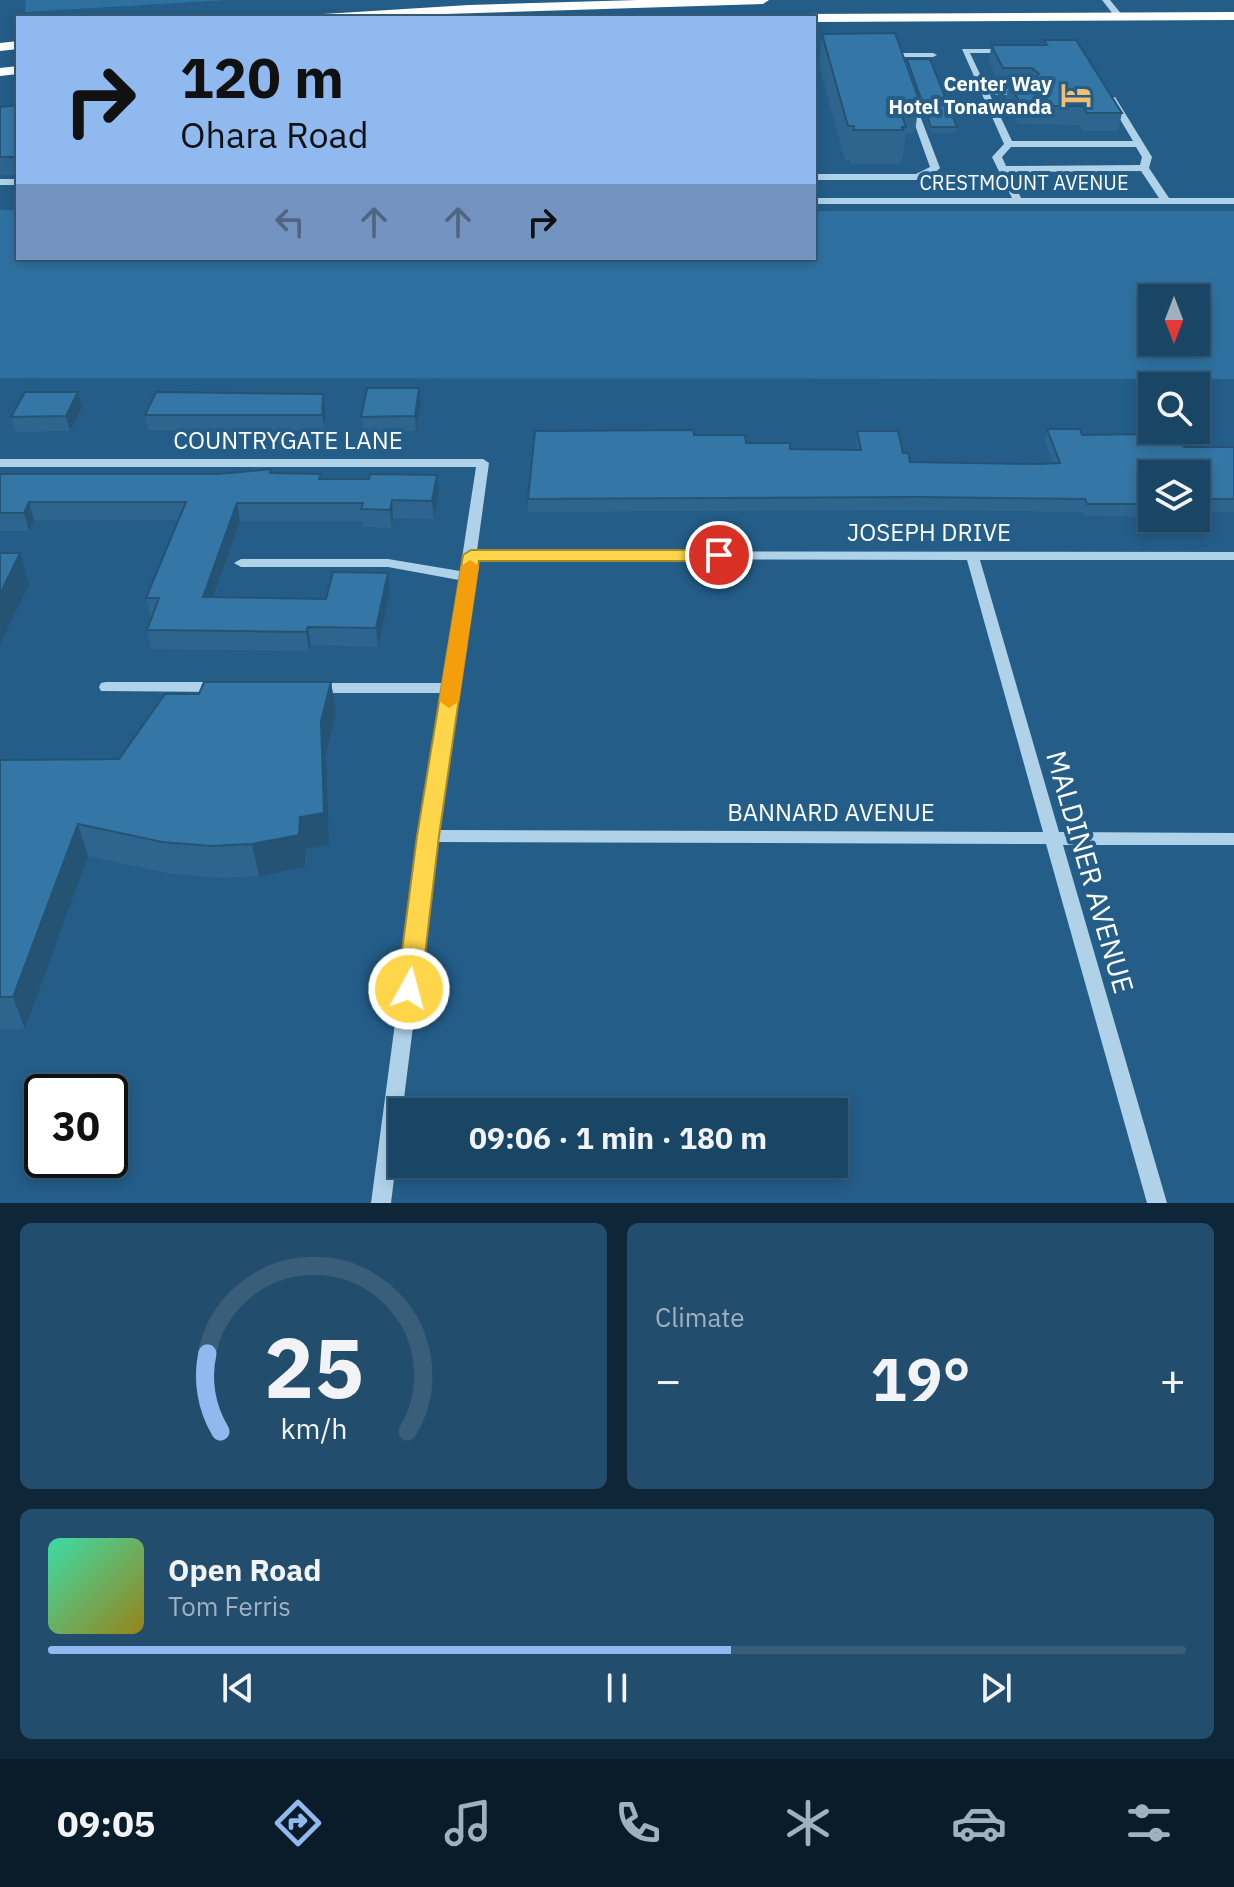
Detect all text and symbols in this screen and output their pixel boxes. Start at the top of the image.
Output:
text: 120 m [180,41,344,113]
icon: right [48,48,152,152]
place label: Center Way Hotel Tonawanda [889,70,1052,120]
hotel icon: Center Way Hotel Tonawanda [1059,78,1093,112]
text: Ohara Road [180,111,369,158]
street label: CRESTMOUNT AVENUE [919,169,1129,196]
icon: left [268,200,312,244]
icon: ahead [352,200,396,244]
icon: ahead [436,200,480,244]
icon: right [520,200,564,244]
north arrow [1138,284,1210,356]
map controls [1138,284,1210,532]
button: search [1138,372,1210,444]
street label: COUNTRYGATE LANE [173,424,403,456]
button: layers [1138,460,1210,532]
street label: JOSEPH DRIVE [847,516,1011,548]
pin [685,521,753,589]
icon: arrive [697,533,741,577]
street label: MALDINER AVENUE [1038,746,1143,997]
street label: BANNARD AVENUE [727,796,935,828]
position arrow [367,947,451,1031]
speed limit sign: 30 [24,1074,128,1178]
text: 09:06 · 1 min · 180 m [469,1118,767,1157]
text: Climate [655,1300,745,1334]
text: 25 [264,1313,363,1421]
text: 19° [870,1339,971,1418]
text: − [655,1351,681,1408]
text: + [1160,1351,1186,1408]
text: km/h [280,1410,347,1447]
text: Open Road [168,1550,321,1589]
text: Tom Ferris [168,1589,291,1623]
icon: previous [216,1666,260,1710]
icon: pause [595,1666,639,1710]
icon: next [974,1666,1018,1710]
icon: directions [270,1795,326,1851]
icon: music [440,1795,496,1851]
icon: phone [610,1795,666,1851]
icon: climate [780,1795,836,1851]
icon: car [951,1795,1007,1851]
icon: filters [1121,1795,1177,1851]
text: 09:05 [57,1800,155,1847]

